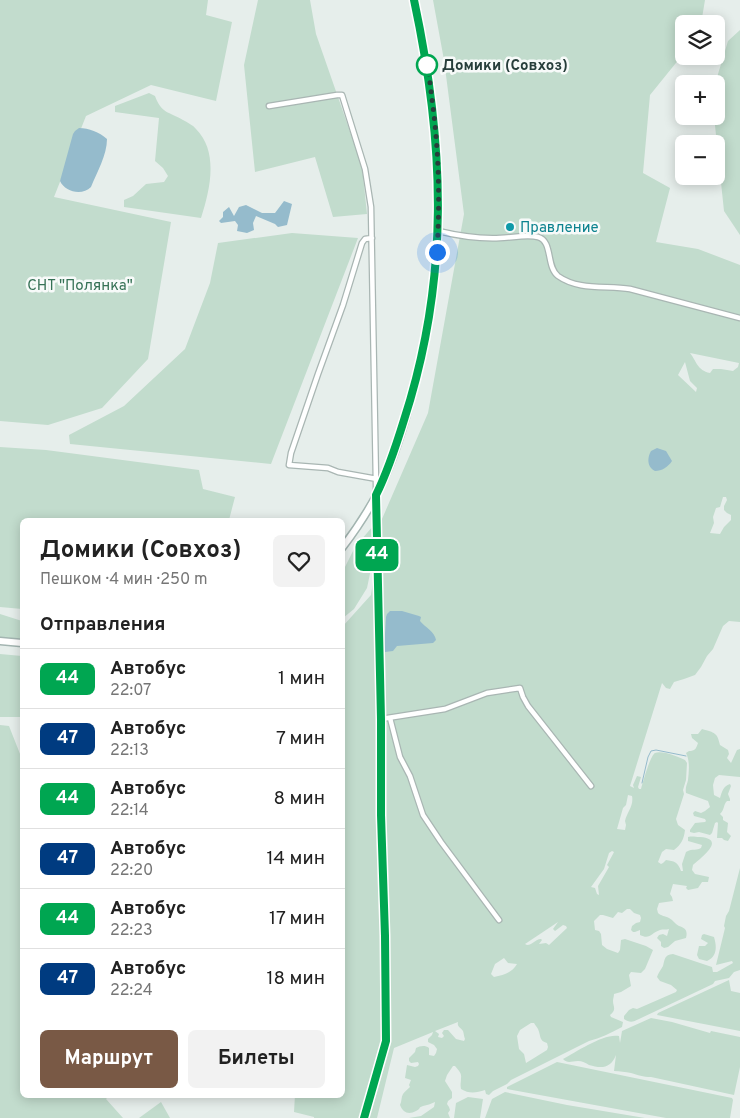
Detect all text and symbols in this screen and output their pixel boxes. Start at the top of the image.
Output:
map controls [675,15,725,185]
button: layers [675,15,725,65]
marker: Домики (Совхоз) [416,54,438,76]
place label: Домики (Совхоз) [442,57,568,76]
button: + [675,75,725,125]
button: − [675,135,725,185]
place label: Правление [520,219,599,238]
marker: Правление [504,221,516,233]
your location [425,240,450,265]
park label: СНТ "Полянка" [27,277,133,296]
button: heart [273,535,325,587]
text: Домики (Совхоз) [40,536,241,566]
line badge: 44 [354,539,400,571]
text: 44 [365,543,389,566]
text: Пешком · 4 мин · 250 m [40,570,208,590]
text: Отправления [40,613,166,637]
text: Автобус [110,657,186,681]
text: 44 [56,667,79,690]
text: 1 мин [278,667,325,691]
text: 22:07 [110,681,151,701]
text: Автобус [110,717,186,741]
text: 47 [57,727,78,750]
text: 7 мин [276,727,325,751]
text: 22:13 [110,741,149,761]
text: Автобус [110,777,186,801]
text: 44 [56,787,79,810]
text: 8 мин [273,787,325,811]
text: 22:14 [110,801,149,821]
text: Автобус [110,837,186,861]
text: 47 [57,847,78,870]
text: 14 мин [267,847,325,871]
text: 22:20 [110,861,153,881]
text: Автобус [110,897,186,921]
text: 44 [56,907,79,930]
text: 17 мин [269,907,325,931]
text: 22:23 [110,921,153,941]
text: Автобус [110,957,186,981]
text: 47 [57,967,78,990]
text: 18 мин [266,967,325,991]
text: 22:24 [110,981,153,1001]
button: Маршрут [40,1030,178,1088]
button: Билеты [188,1030,325,1088]

